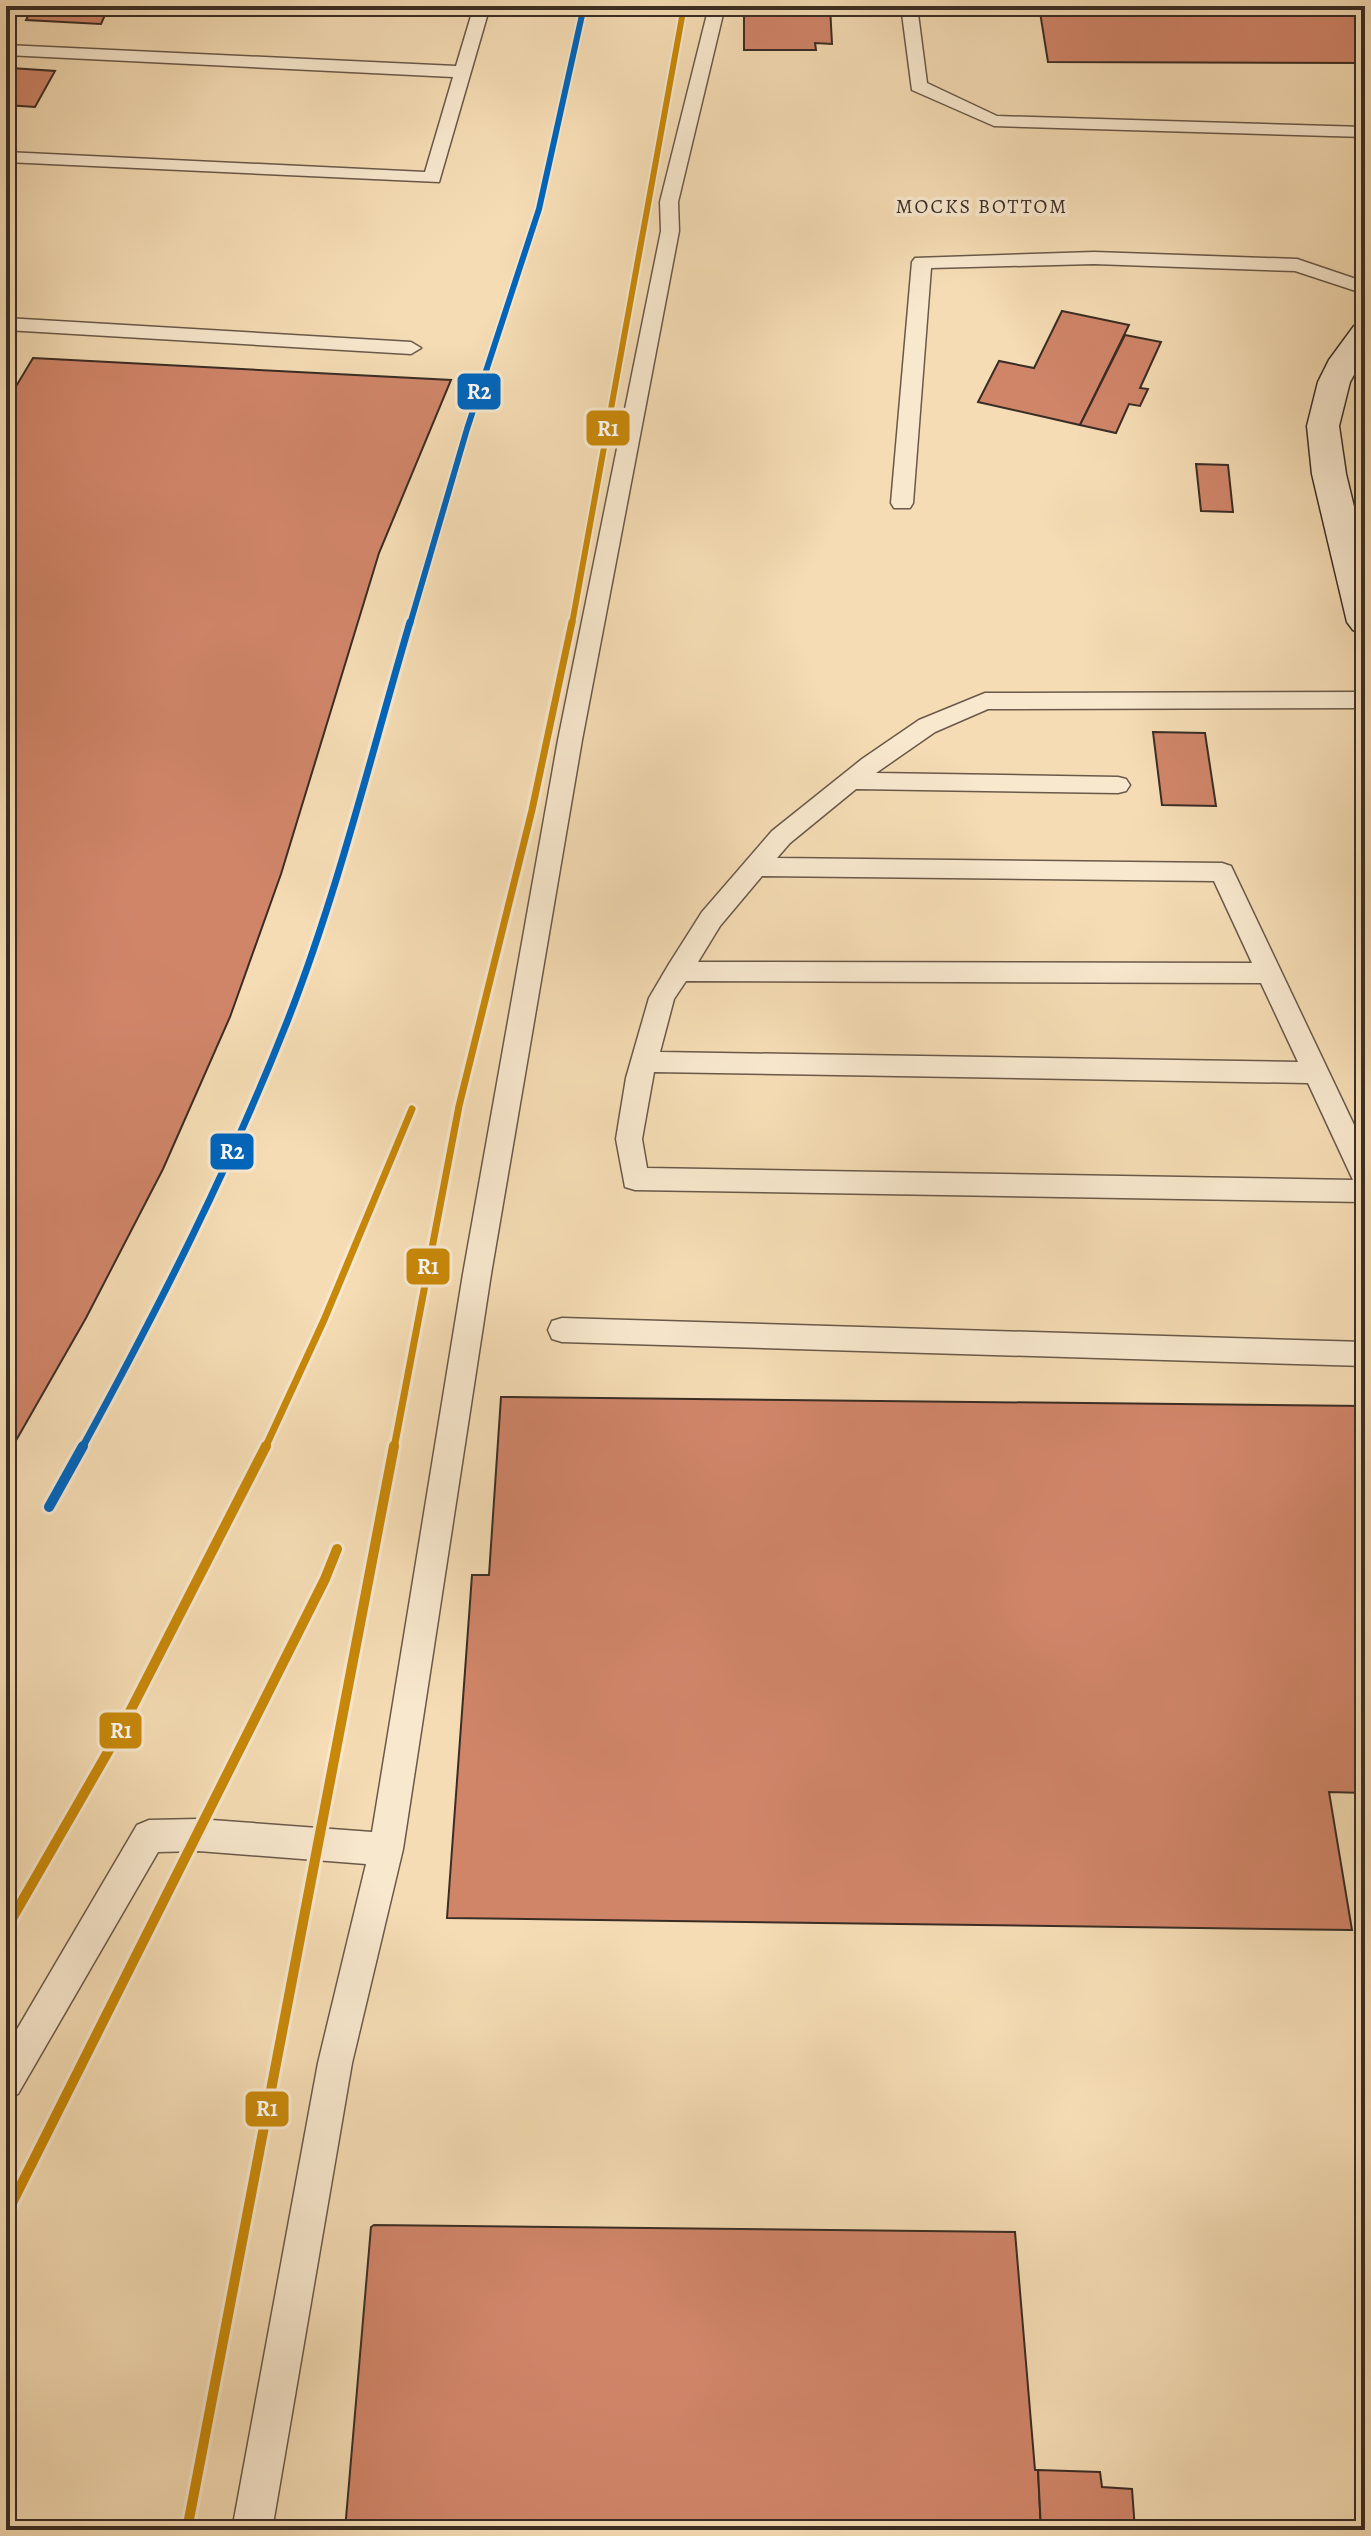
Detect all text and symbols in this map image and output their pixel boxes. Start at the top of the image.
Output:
district label: MOCKS BOTTOM [896,193,1068,220]
line badge: R2 [456,372,502,411]
text: R2 [467,377,492,407]
line badge: R1 [585,409,631,447]
text: R1 [597,414,619,444]
line badge: R2 [209,1132,255,1171]
text: R2 [220,1137,245,1167]
line badge: R1 [405,1247,451,1286]
text: R1 [417,1252,439,1282]
line badge: R1 [98,1711,143,1750]
text: R1 [110,1716,132,1746]
line badge: R1 [244,2090,290,2128]
text: R1 [256,2094,278,2124]

